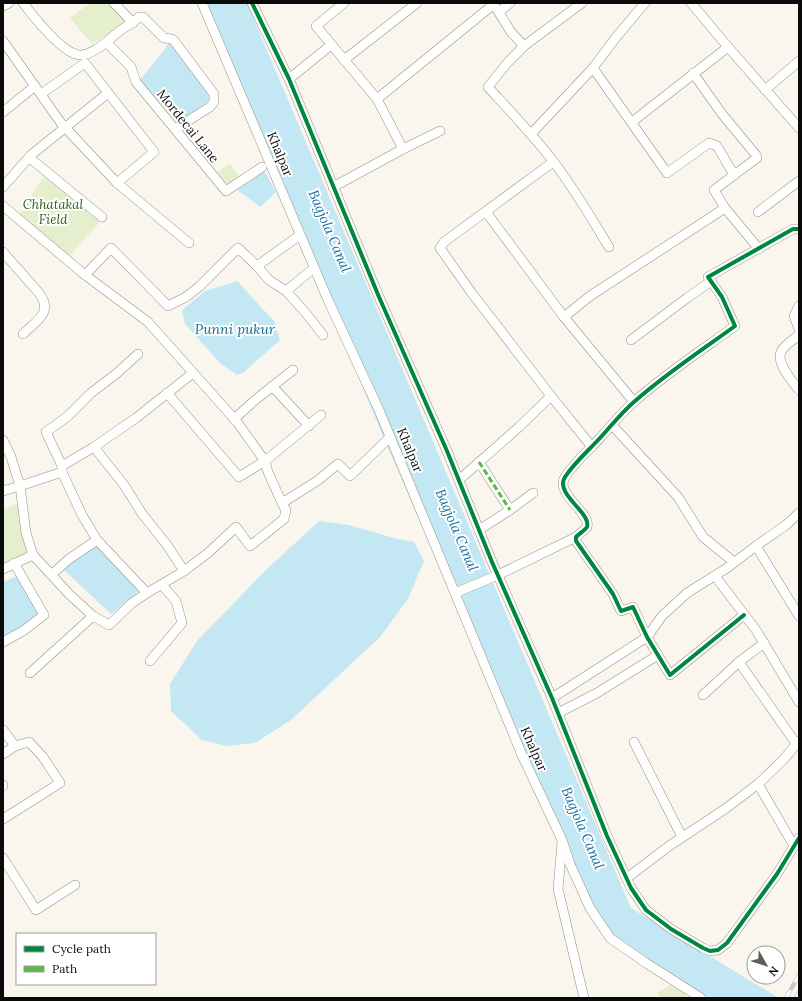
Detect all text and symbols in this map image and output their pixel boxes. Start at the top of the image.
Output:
street label: Mordecai Lane [153,86,223,166]
street label: Khalpar [263,129,297,179]
water label: Bagjola Canal [305,187,355,275]
park label: Chhatakal Field [23,196,83,228]
water label: Punni pukur [195,320,276,338]
street label: Khalpar [393,425,427,475]
water label: Bagjola Canal [432,486,482,574]
street label: Khalpar [517,724,551,774]
water label: Bagjola Canal [558,784,608,872]
legend [16,933,156,985]
text: Cycle path [52,941,111,956]
north arrow [746,945,786,985]
text: Path [52,961,77,976]
text: N [765,964,782,979]

